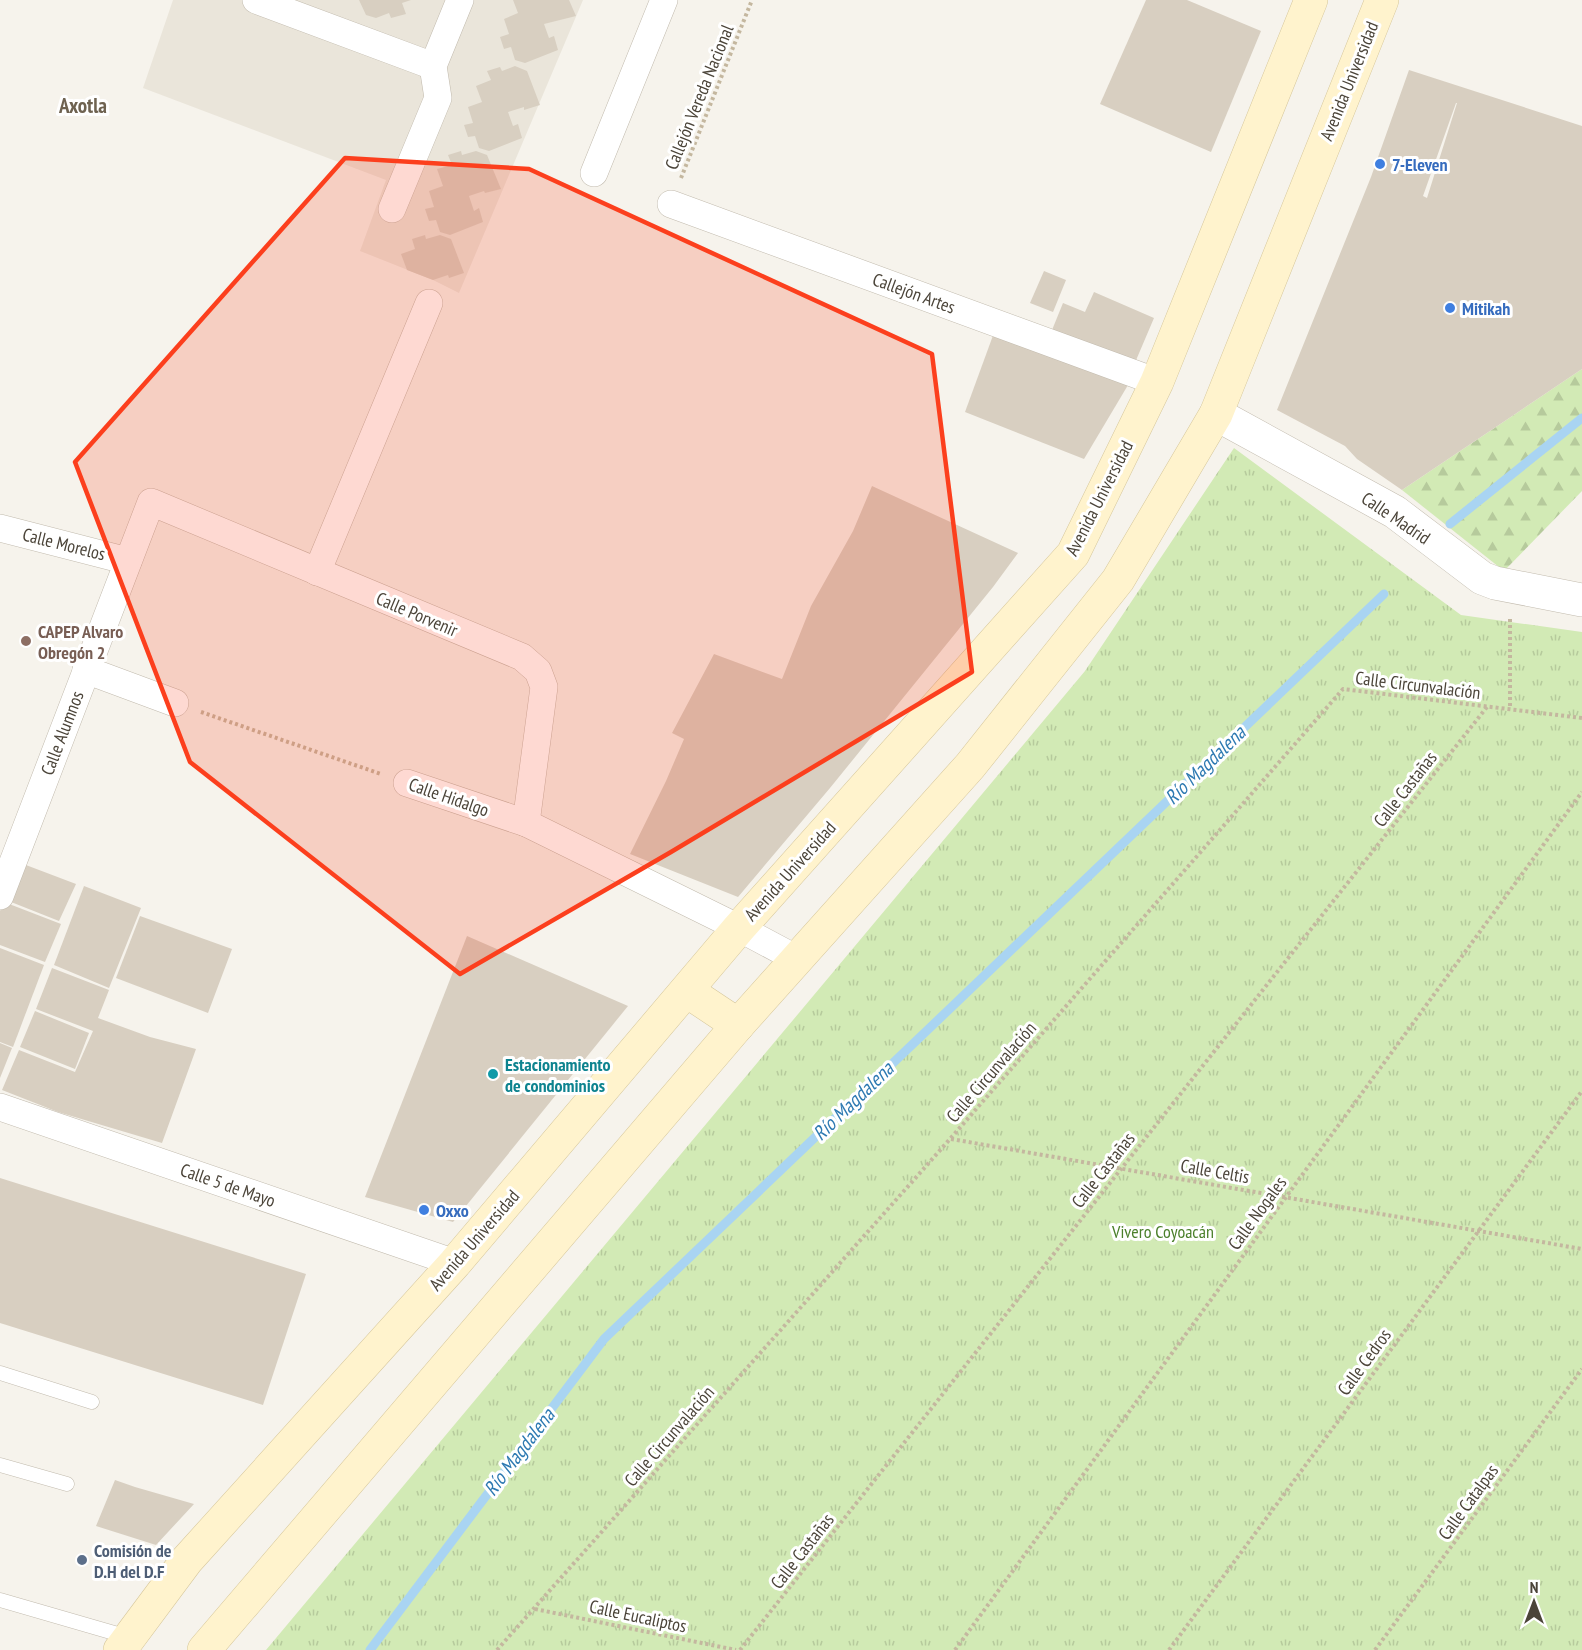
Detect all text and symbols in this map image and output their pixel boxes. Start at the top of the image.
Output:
street label: Avenida Universidad [1315,18,1383,144]
street label: Callejón Vereda Nacional [659,20,739,173]
district label: Axotla [58,92,107,119]
place label: 7-Eleven [1392,153,1448,176]
marker: 7-Eleven [1373,157,1387,171]
street label: Callejón Artes [870,267,958,319]
place label: Mitikah [1462,297,1510,320]
marker: Mitikah [1443,301,1457,315]
street label: Avenida Universidad [1060,437,1138,559]
street label: Calle Madrid [1357,487,1435,549]
street label: Calle Morelos [20,523,108,565]
street label: Calle Porvenir [373,587,461,641]
place label: CAPEP Alvaro Obregón 2 [38,620,123,664]
marker: CAPEP Alvaro Obregón 2 [19,634,33,648]
street label: Calle Circunvalación [1354,666,1482,704]
street label: Calle Alumnos [35,688,89,778]
water label: Río Magdalena [1159,719,1252,810]
street label: Calle Castañas [1368,747,1442,831]
street label: Calle Hidalgo [406,773,492,821]
street label: Avenida Universidad [739,816,841,926]
street label: Calle Circunvalación [941,1017,1041,1127]
place label: Estacionamiento de condominios [505,1053,611,1097]
water label: Río Magdalena [807,1055,900,1146]
marker: Estacionamiento de condominios [486,1067,500,1081]
street label: Calle Castañas [1066,1128,1140,1212]
street label: Calle Celtis [1179,1154,1251,1188]
street label: Calle 5 de Mayo [177,1158,279,1212]
street label: Calle Nogales [1223,1172,1291,1254]
street label: Avenida Universidad [424,1185,524,1295]
place label: Oxxo [436,1199,469,1222]
marker: Oxxo [417,1203,431,1217]
park label: Vivero Coyoacán [1111,1220,1214,1243]
street label: Calle Cedros [1332,1324,1396,1400]
street label: Calle Circunvalación [619,1381,719,1491]
water label: Río Magdalena [478,1402,561,1501]
street label: Calle Catalpas [1433,1460,1503,1544]
street label: Calle Castañas [765,1509,839,1593]
place label: Comisión de D.H del D.F [94,1539,172,1583]
marker: Comisión de D.H del D.F [75,1553,89,1567]
north arrow [1504,1572,1564,1632]
text: N [1530,1577,1538,1597]
street label: Calle Eucaliptos [587,1595,689,1637]

